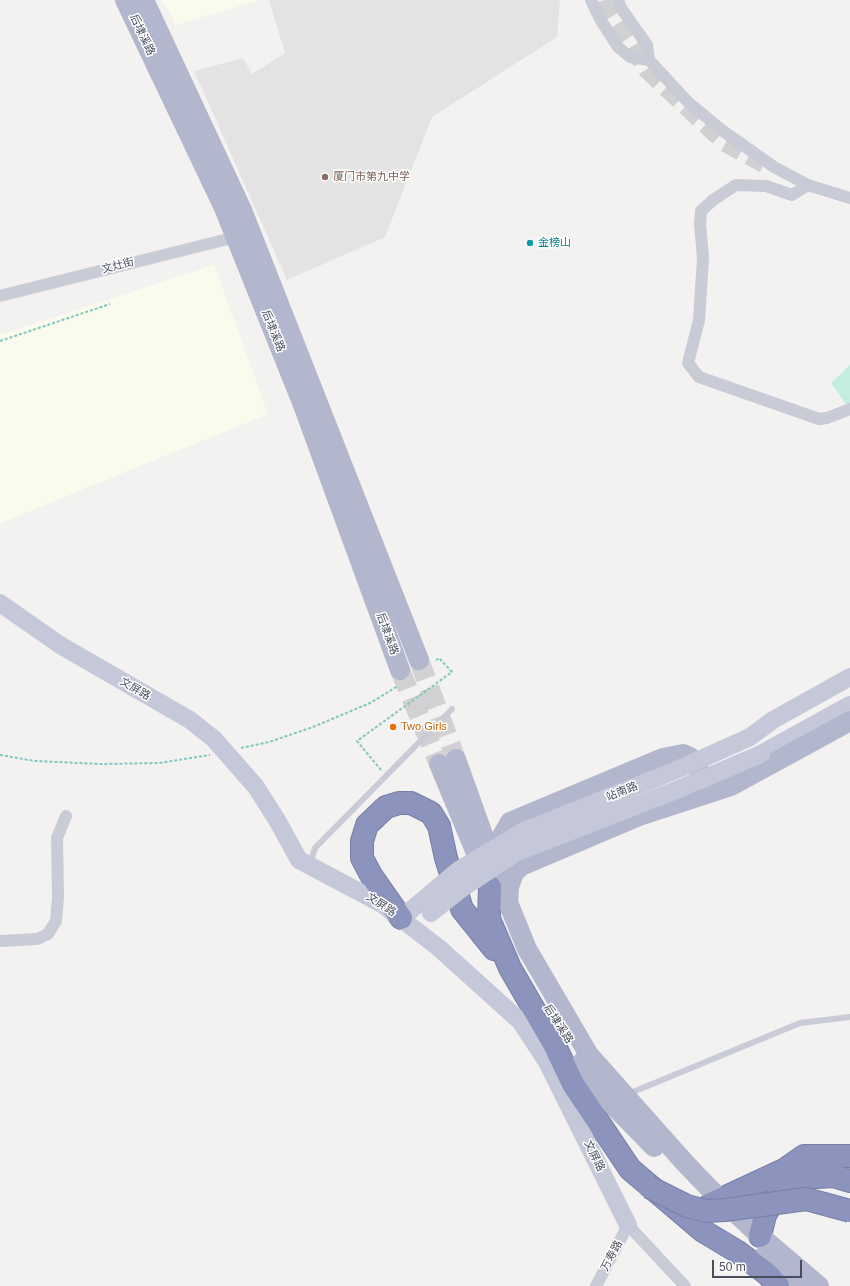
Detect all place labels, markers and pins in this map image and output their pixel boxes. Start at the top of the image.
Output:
place label: 厦门市第九中学 [333,170,410,184]
marker: 厦门市第九中学 [320,172,330,182]
place label: 金榜山 [538,236,571,250]
marker: 金榜山 [525,238,535,248]
place label: Two Girls [401,720,447,734]
marker: Two Girls [388,722,398,732]

